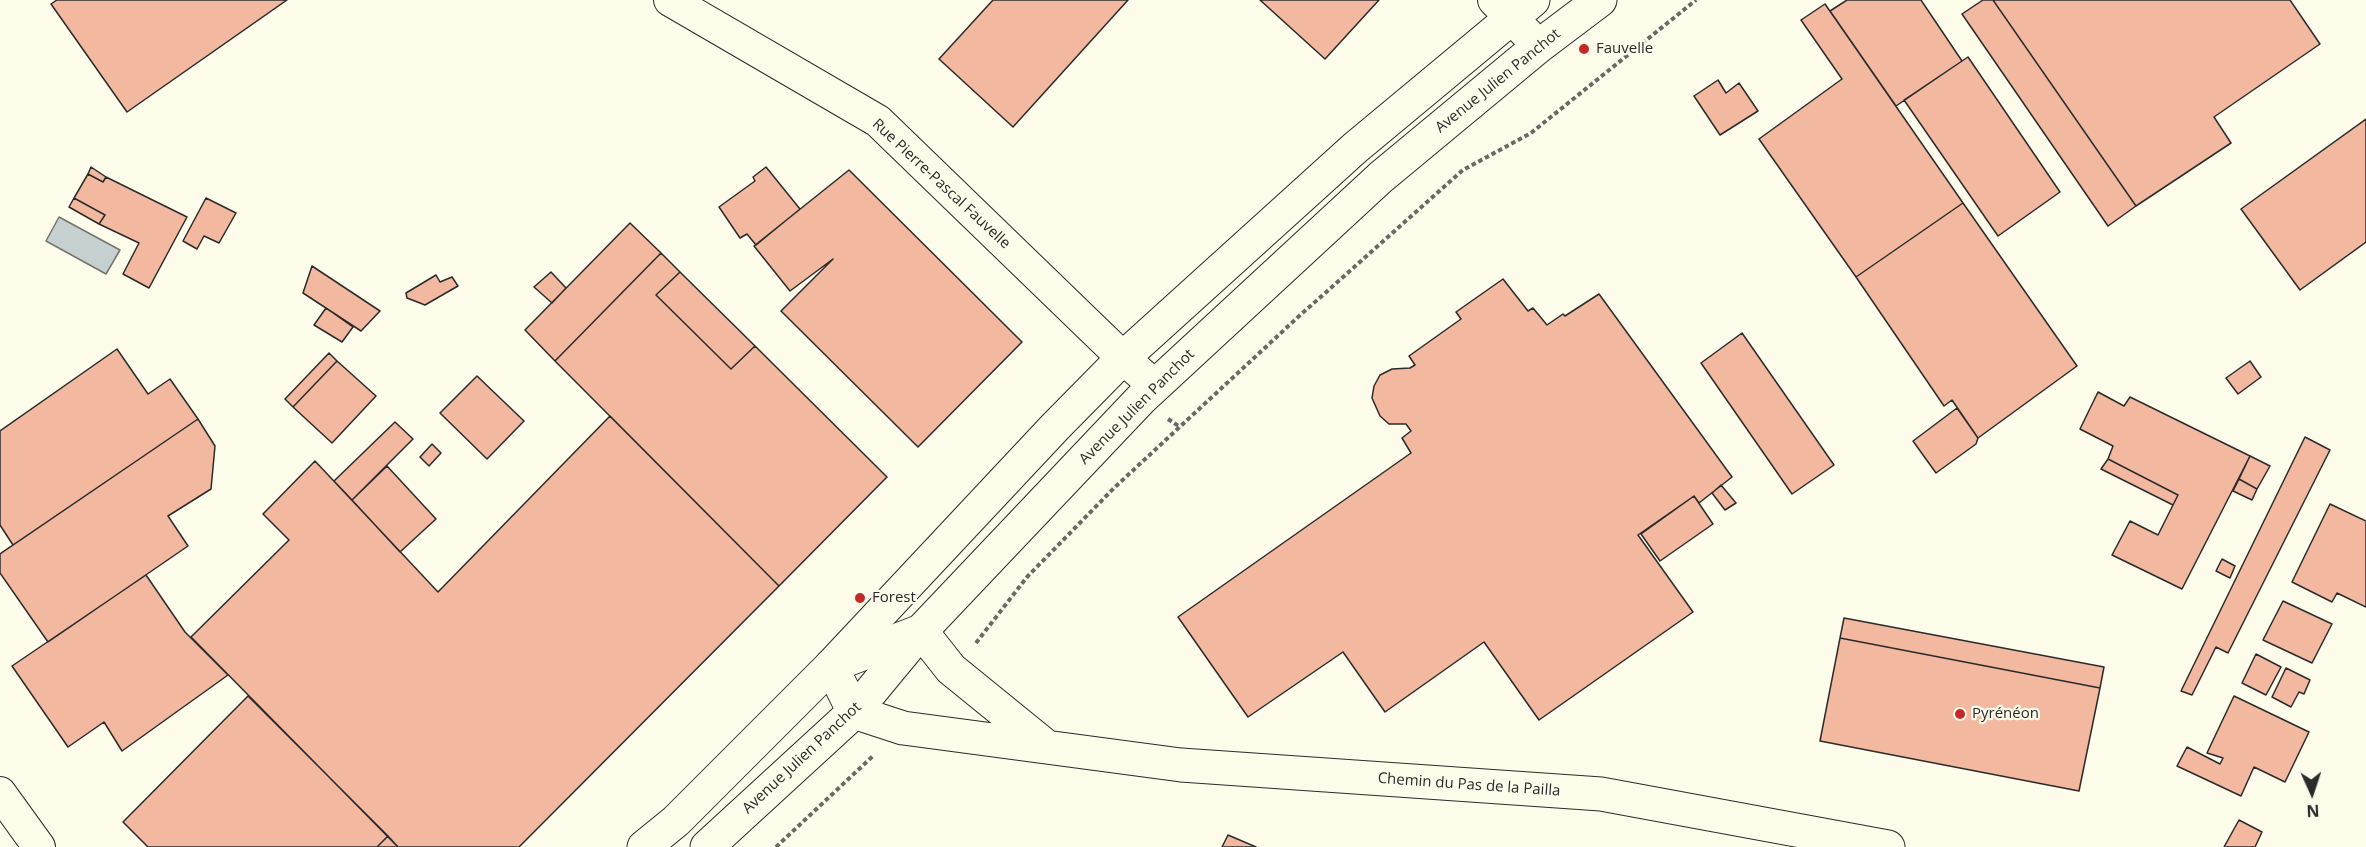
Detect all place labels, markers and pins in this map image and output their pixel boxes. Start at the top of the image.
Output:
place label: Fauvelle [1596,40,1653,58]
marker: Fauvelle [1577,42,1591,56]
place label: Forest [872,589,916,607]
marker: Forest [853,591,867,605]
place label: Pyrénéon [1972,705,2039,723]
marker: Pyrénéon [1953,707,1967,721]

